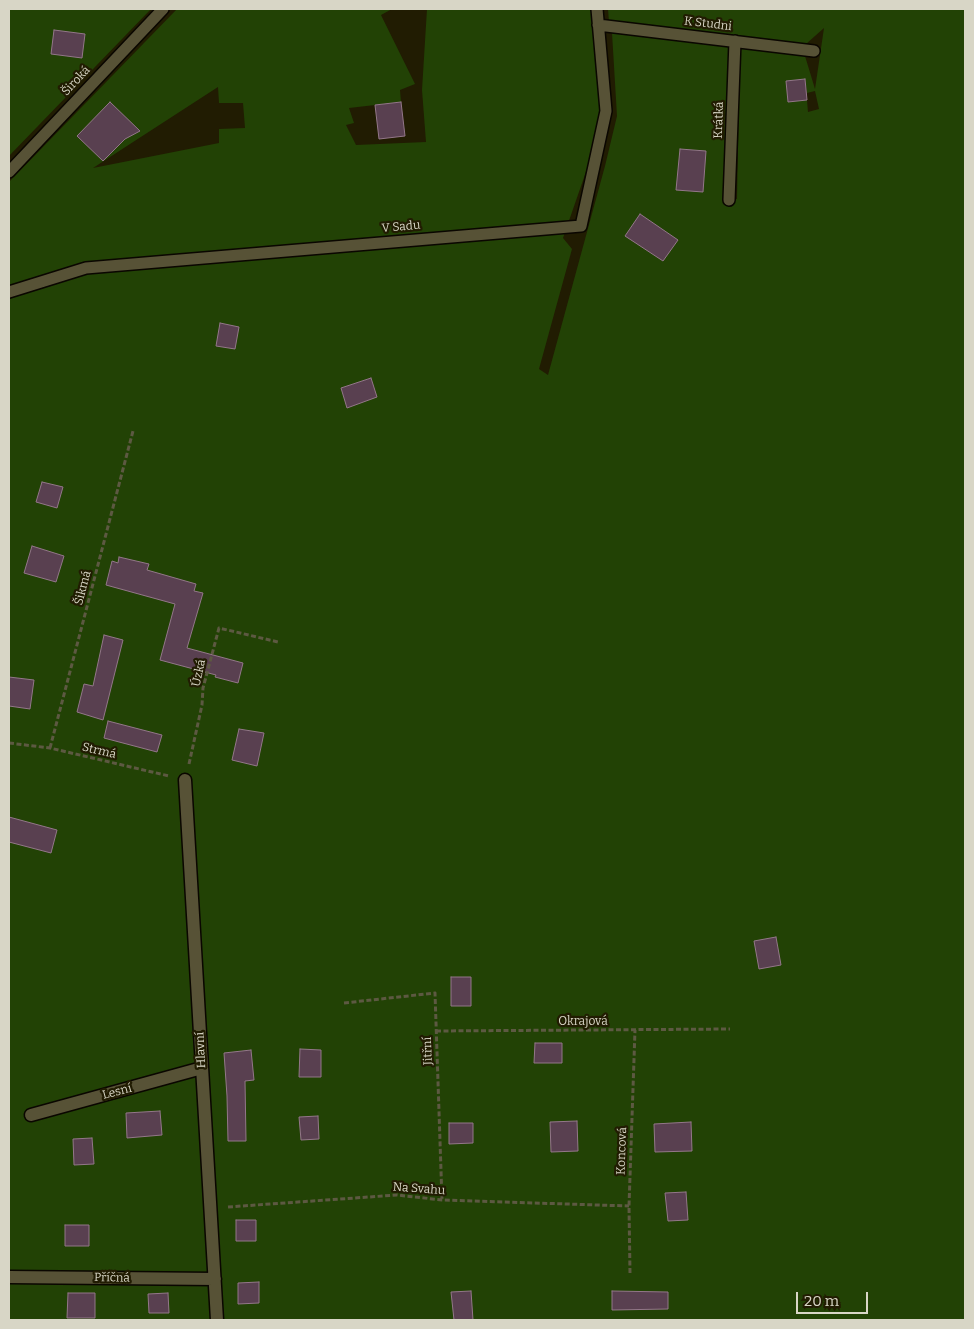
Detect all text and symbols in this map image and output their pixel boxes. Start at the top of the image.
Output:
street label: K Studni [683,14,733,34]
street label: Široká [59,63,93,99]
street label: Krátká [711,101,727,139]
street label: V Sadu [381,218,421,236]
street label: Šikmá [72,569,94,607]
street label: Úzká [189,658,209,688]
street label: Strmá [81,740,117,762]
street label: Okrajová [558,1015,608,1029]
street label: Hlavní [193,1031,209,1069]
street label: Jitřní [420,1037,436,1065]
street label: Lesní [101,1081,133,1103]
street label: Koncová [614,1127,630,1175]
street label: Na Svahu [392,1180,446,1198]
street label: Příčná [94,1270,130,1286]
scale bar [799,1282,872,1314]
text: 20 m [804,1292,839,1310]

